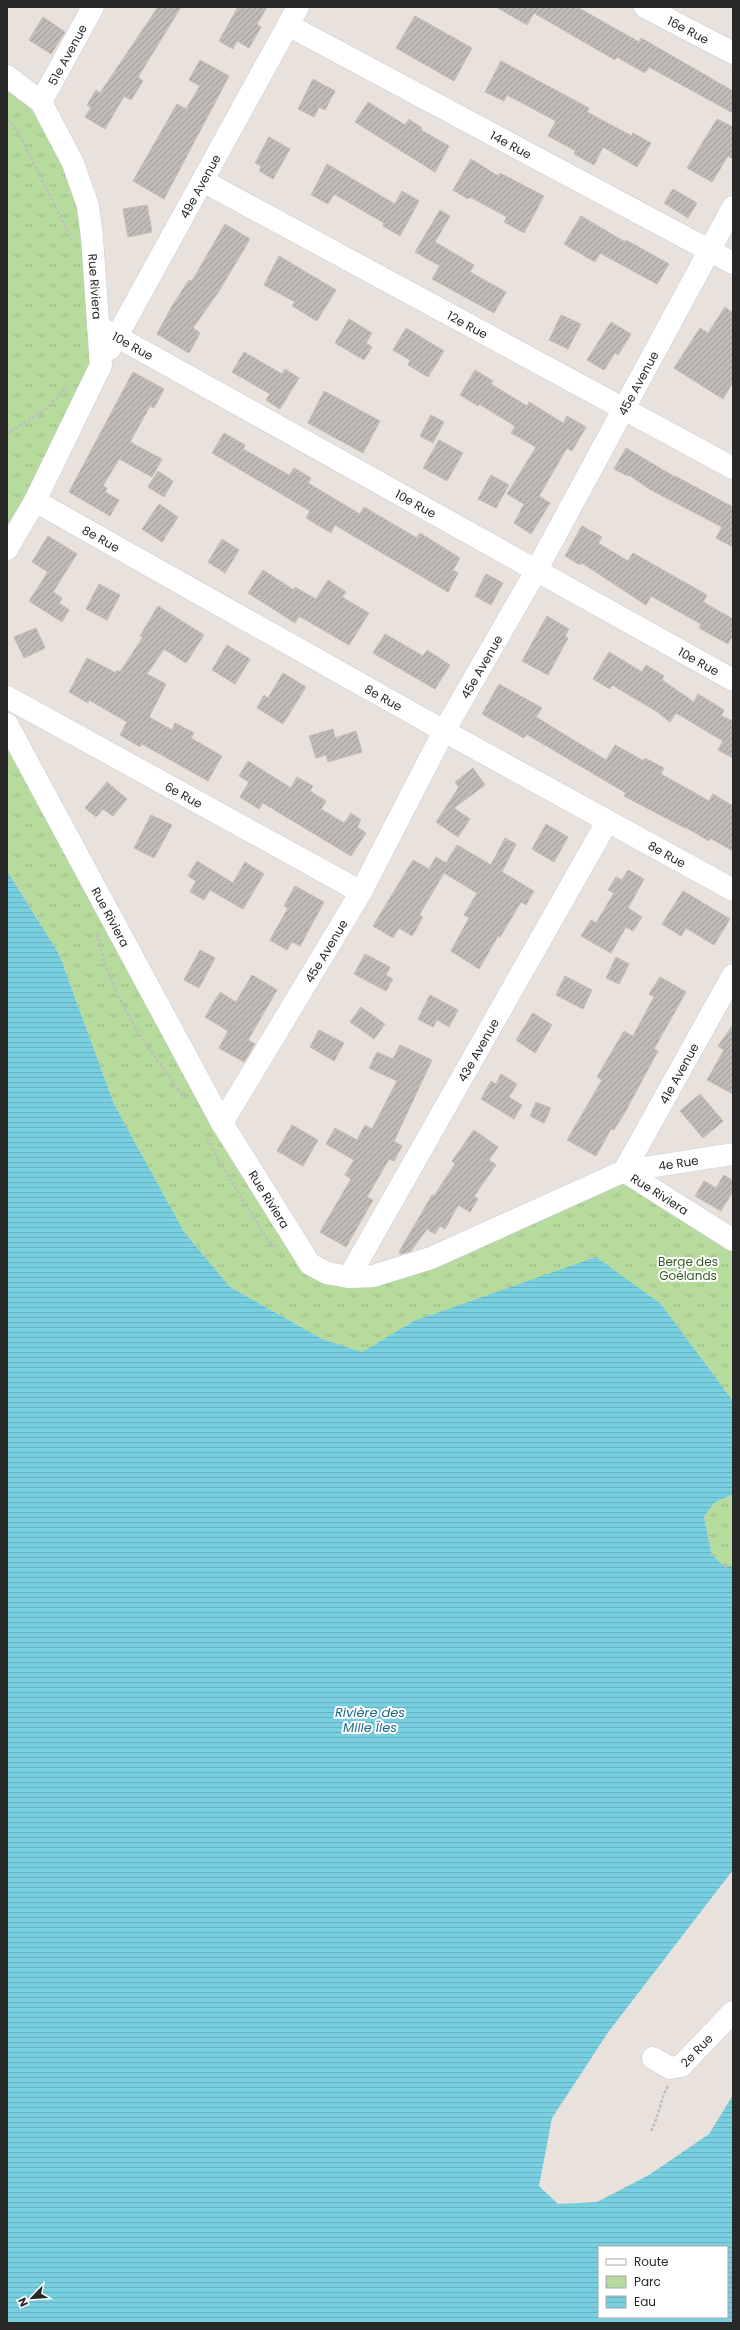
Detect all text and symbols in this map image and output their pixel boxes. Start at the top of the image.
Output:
street label: 16e Rue [665,12,712,48]
street label: 51e Avenue [43,21,91,88]
street label: 14e Rue [487,126,535,162]
street label: 49e Avenue [175,151,224,221]
street label: Rue Riviera [85,253,106,320]
street label: 12e Rue [444,306,491,342]
street label: 10e Rue [109,327,157,364]
street label: 45e Avenue [613,348,662,418]
street label: 10e Rue [392,485,440,521]
street label: 8e Rue [79,521,123,556]
street label: 45e Avenue [456,632,506,702]
street label: 10e Rue [675,643,723,679]
street label: 8e Rue [362,680,406,714]
street label: 6e Rue [162,777,206,812]
street label: 8e Rue [645,837,689,871]
street label: Rue Riviera [88,884,134,950]
street label: 45e Avenue [300,916,351,986]
street label: 43e Avenue [453,1015,503,1085]
street label: 41e Avenue [655,1040,702,1107]
street label: 4e Rue [657,1151,700,1174]
street label: Rue Riviera [245,1167,294,1231]
street label: Rue Riviera [628,1169,692,1218]
park label: Berge des Goélands [658,1253,718,1284]
water label: Rivière des Mille Îles [335,1703,405,1737]
street label: 2e Rue [676,2030,716,2070]
legend [598,2246,728,2318]
text: Route [634,2253,668,2270]
text: Parc [634,2273,661,2290]
north arrow [12,2278,52,2318]
text: Eau [634,2293,656,2310]
text: N [14,2295,32,2309]

